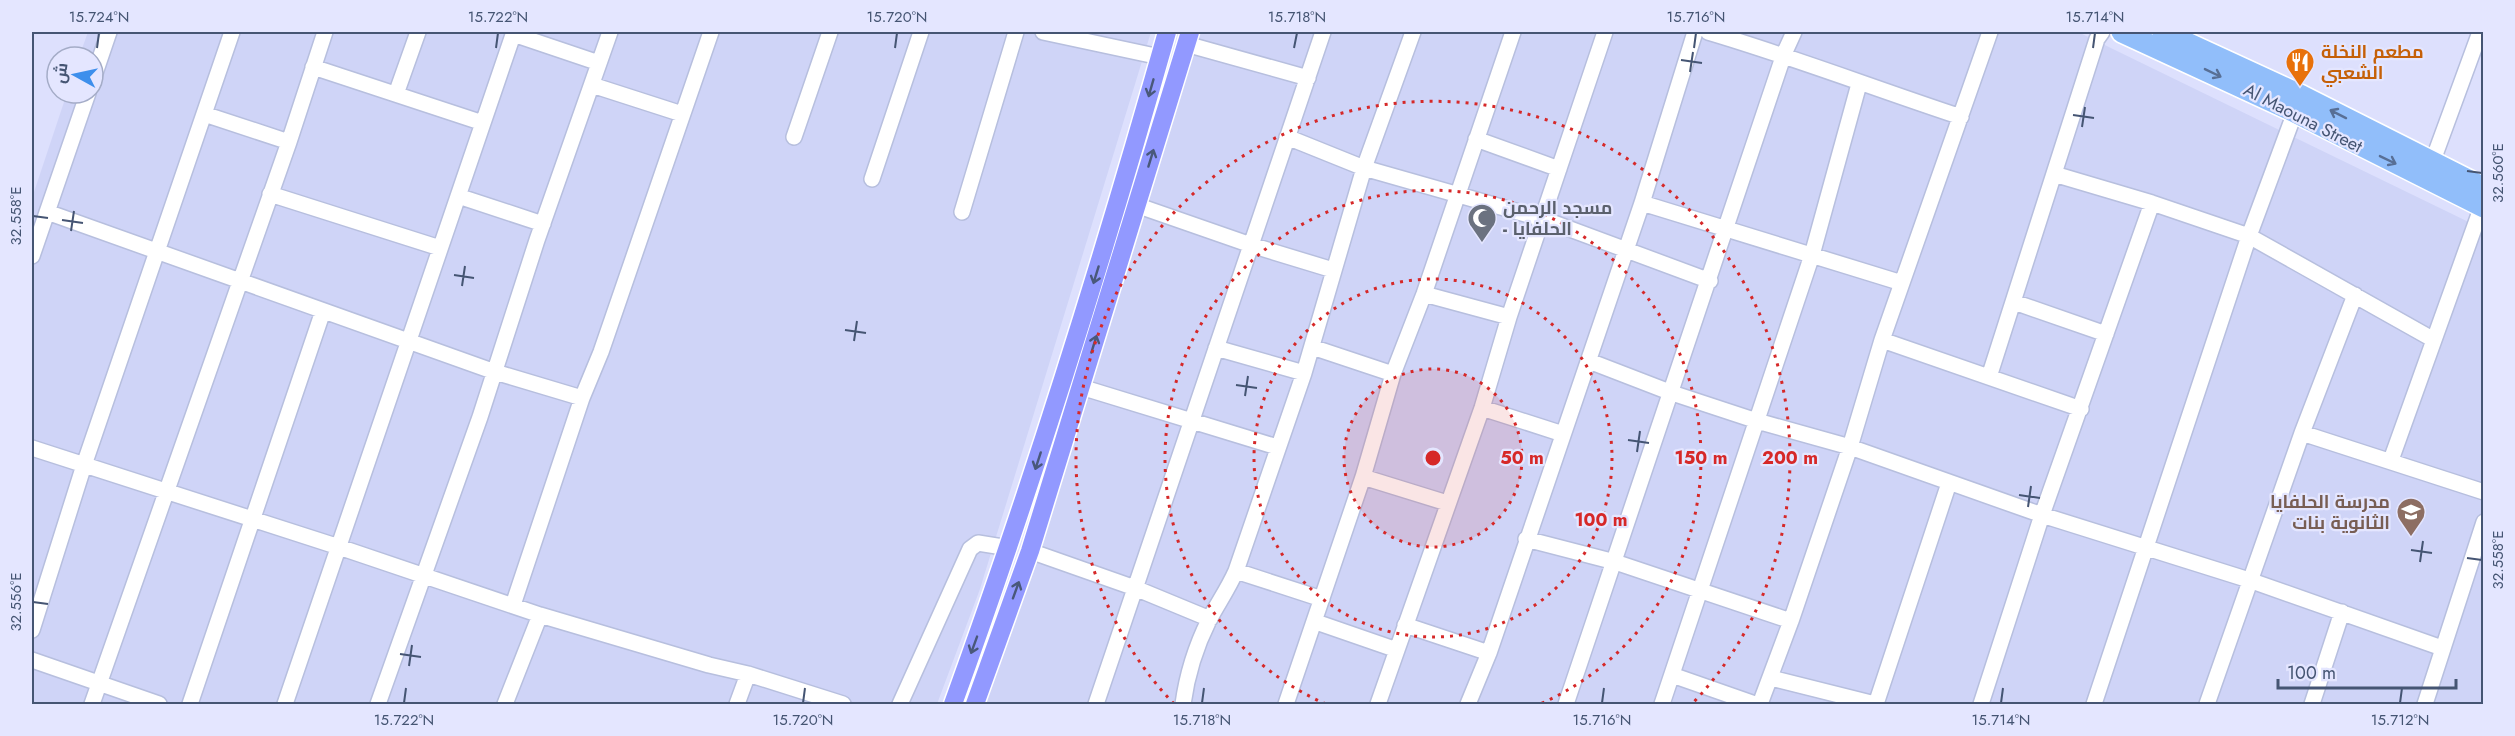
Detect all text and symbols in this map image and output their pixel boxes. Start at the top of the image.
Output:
text: 15.724°N [69,6,129,28]
text: 15.722°N [468,6,528,28]
text: 15.720°N [867,6,927,28]
text: 15.718°N [1268,6,1326,28]
text: 15.716°N [1667,6,1725,28]
text: 15.714°N [2066,6,2124,28]
place label: مطعم النخلة الشعبي [2321,39,2424,88]
north arrow [45,45,105,105]
restaurant icon: مطعم النخلة الشعبي [2284,46,2316,88]
text: ش [48,61,73,85]
one-way arrow [2204,68,2222,80]
street label: Al Maouna Street [2239,77,2368,159]
one-way arrow [1145,78,1156,97]
one-way arrow [2329,108,2347,120]
text: 32.560°E [2487,143,2509,203]
one-way arrow [1146,149,1157,168]
one-way arrow [2378,155,2396,167]
text: 32.558°E [5,187,27,245]
place label: مسجد الرحمن - الحلفايا [1503,195,1612,242]
mosque icon: مسجد الرحمن - الحلفايا [1466,202,1498,244]
one-way arrow [1090,265,1101,284]
one-way arrow [1089,335,1100,354]
text: 50 m [1500,445,1544,471]
text: 150 m [1675,445,1727,471]
text: 200 m [1762,445,1818,471]
centre of rings [1423,448,1443,468]
one-way arrow [1032,451,1043,470]
place label: مدرسة الحلفايا الثانوية بنات [2270,489,2390,536]
school or university icon: مدرسة الحلفايا الثانوية بنات [2395,496,2427,538]
text: 100 m [1574,507,1628,533]
text: 32.558°E [2487,531,2509,589]
text: 32.556°E [5,572,27,632]
one-way arrow [1011,581,1022,600]
one-way arrow [968,635,979,654]
scale bar [2278,652,2456,690]
text: 100 m [2287,660,2336,686]
text: 15.722°N [374,709,434,731]
text: 15.720°N [773,709,833,731]
text: 15.718°N [1173,709,1231,731]
text: 15.716°N [1573,709,1631,731]
text: 15.714°N [1972,709,2030,731]
text: 15.712°N [2371,709,2429,731]

